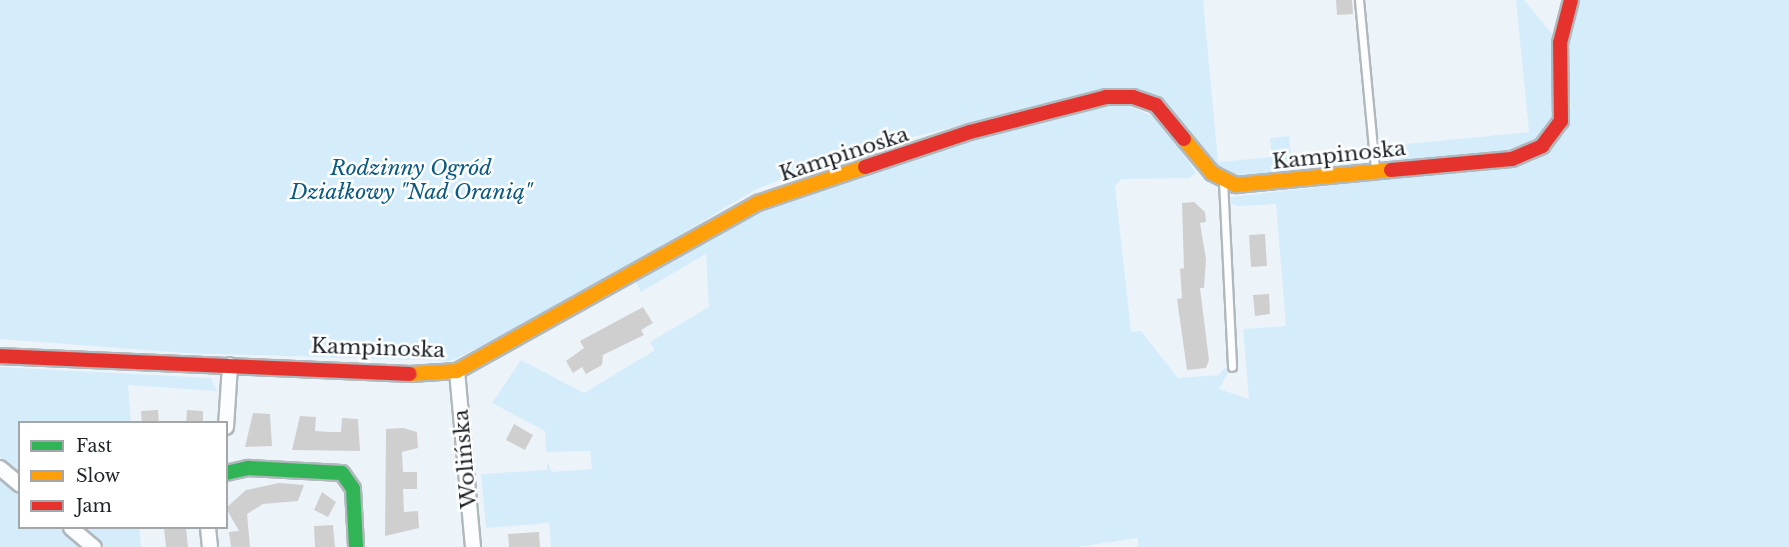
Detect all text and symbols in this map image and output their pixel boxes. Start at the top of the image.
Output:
street label: Kampinoska [776,121,912,187]
street label: Kampinoska [1271,135,1407,175]
park label: Rodzinny Ogród Działkowy "Nad Oranią" [289,155,533,205]
street label: Kampinoska [310,333,446,363]
street label: Wolińska [448,408,482,510]
legend [18,421,228,529]
text: Fast [76,435,112,457]
text: Slow [76,465,120,487]
text: Jam [76,495,112,517]

